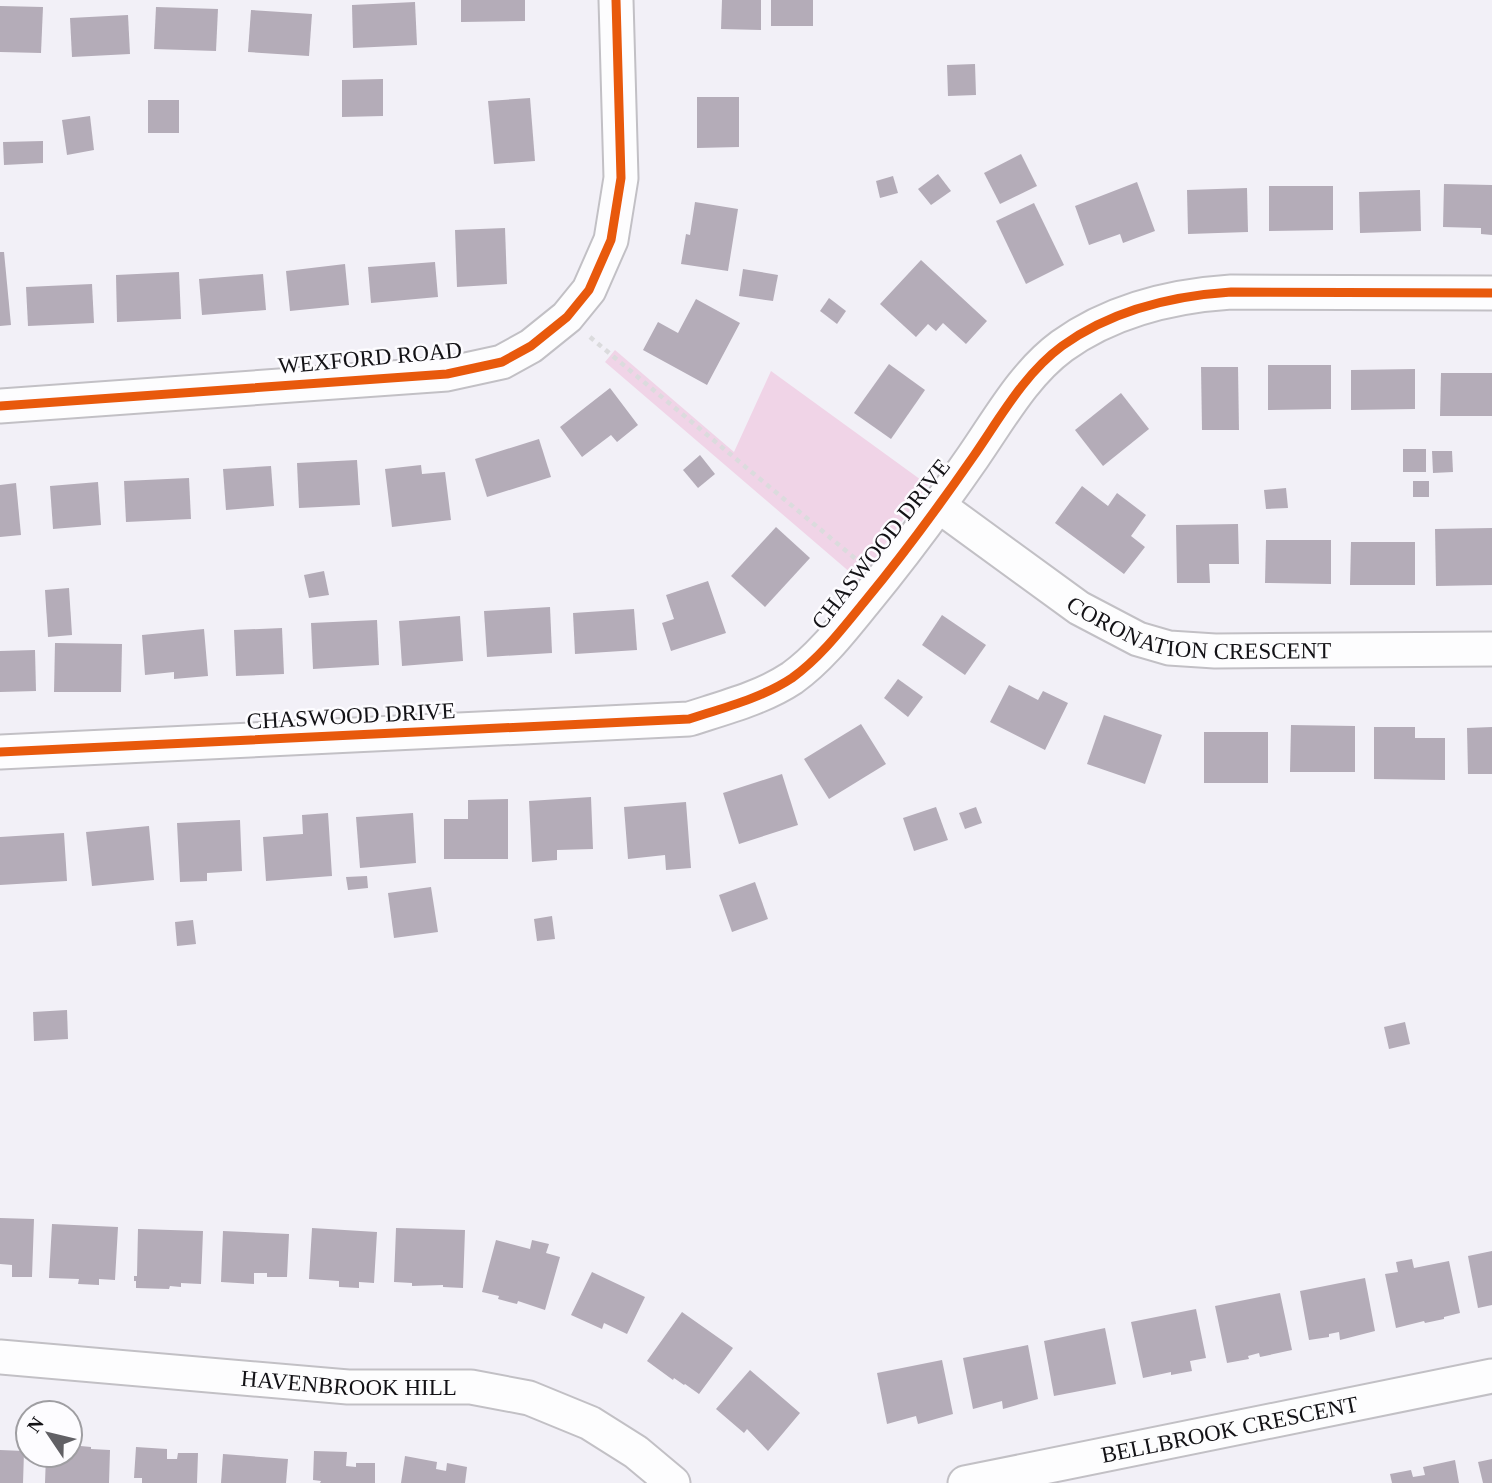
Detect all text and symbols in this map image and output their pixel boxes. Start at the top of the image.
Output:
street label: WEXFORD ROAD [277,338,463,378]
street label: CHASWOOD DRIVE [807,454,955,634]
street label: CORONATION CRESCENT [1062,591,1331,664]
street label: CHASWOOD DRIVE [246,698,456,734]
street label: HAVENBROOK HILL [240,1365,457,1400]
street label: BELLBROOK CRESCENT [1099,1391,1360,1468]
north arrow [14,1399,84,1469]
text: N [23,1413,48,1436]

